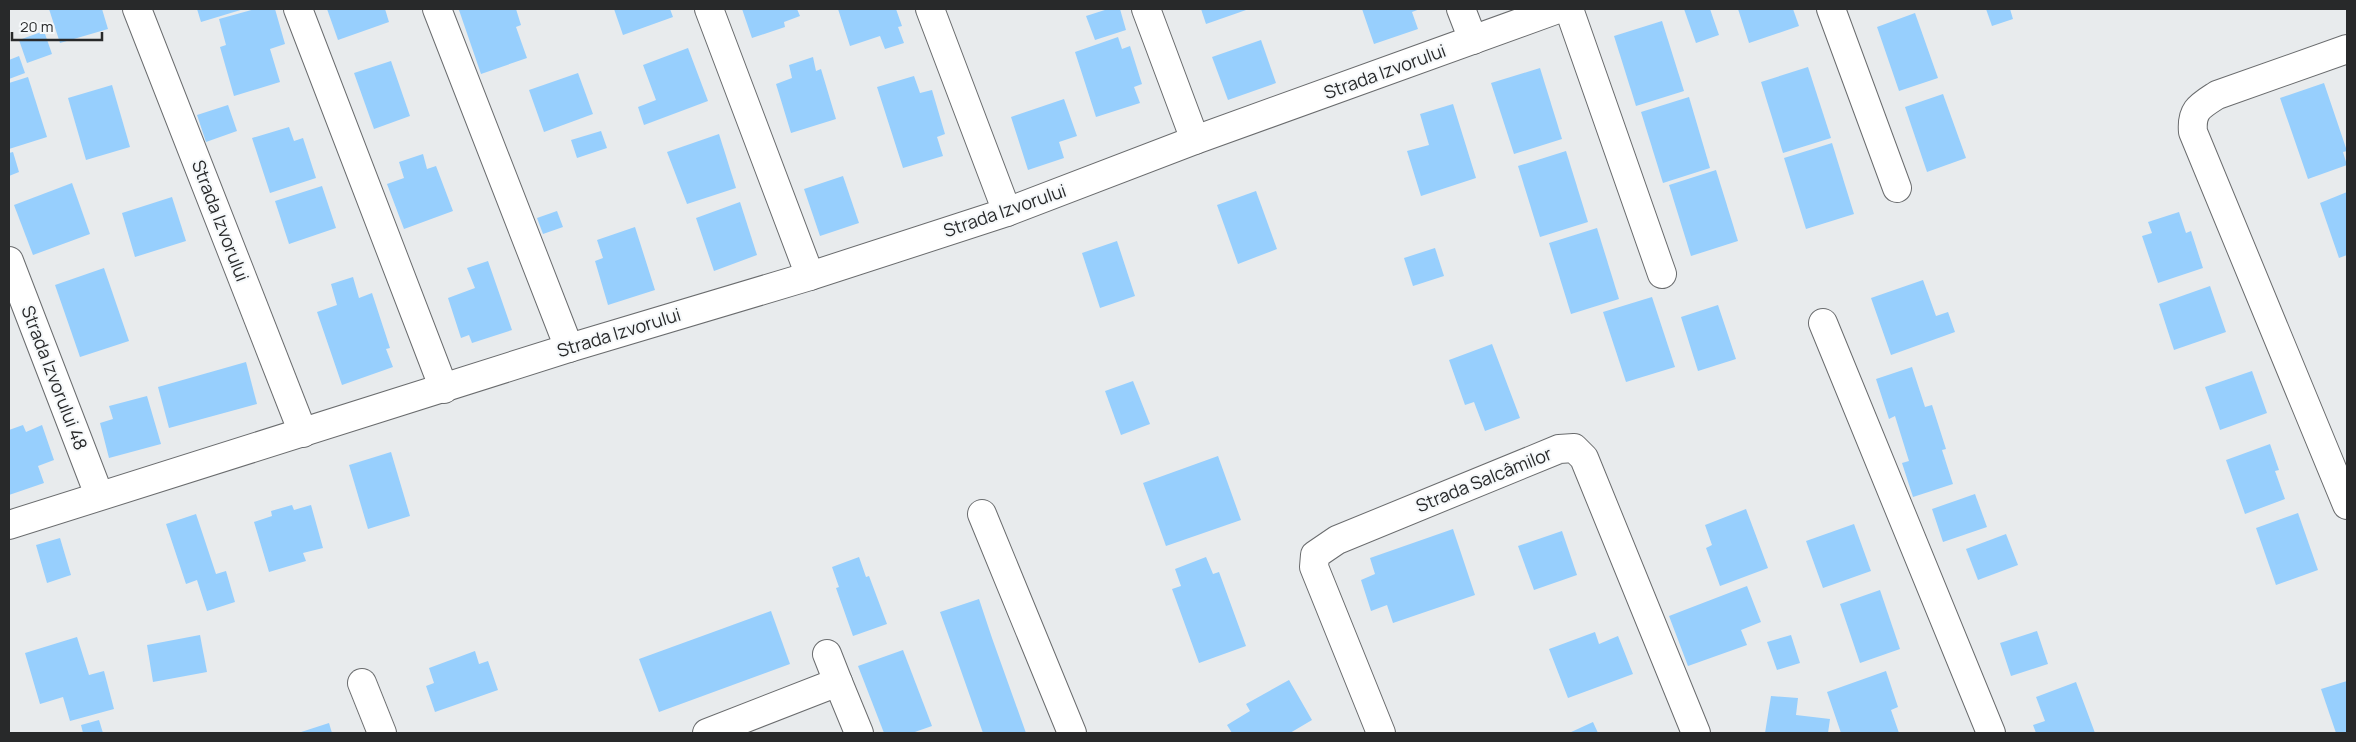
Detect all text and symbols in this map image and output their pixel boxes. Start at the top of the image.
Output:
scale bar [12,10,102,42]
text: 20 m [20,16,53,37]
street label: Strada Izvorului [1320,38,1449,104]
street label: Strada Izvorului [187,157,255,285]
street label: Strada Izvorului [940,178,1069,242]
street label: Strada Izvorului 48 [16,302,94,453]
street label: Strada Izvorului [554,302,683,362]
street label: Strada Salcâmilor [1412,441,1556,517]

